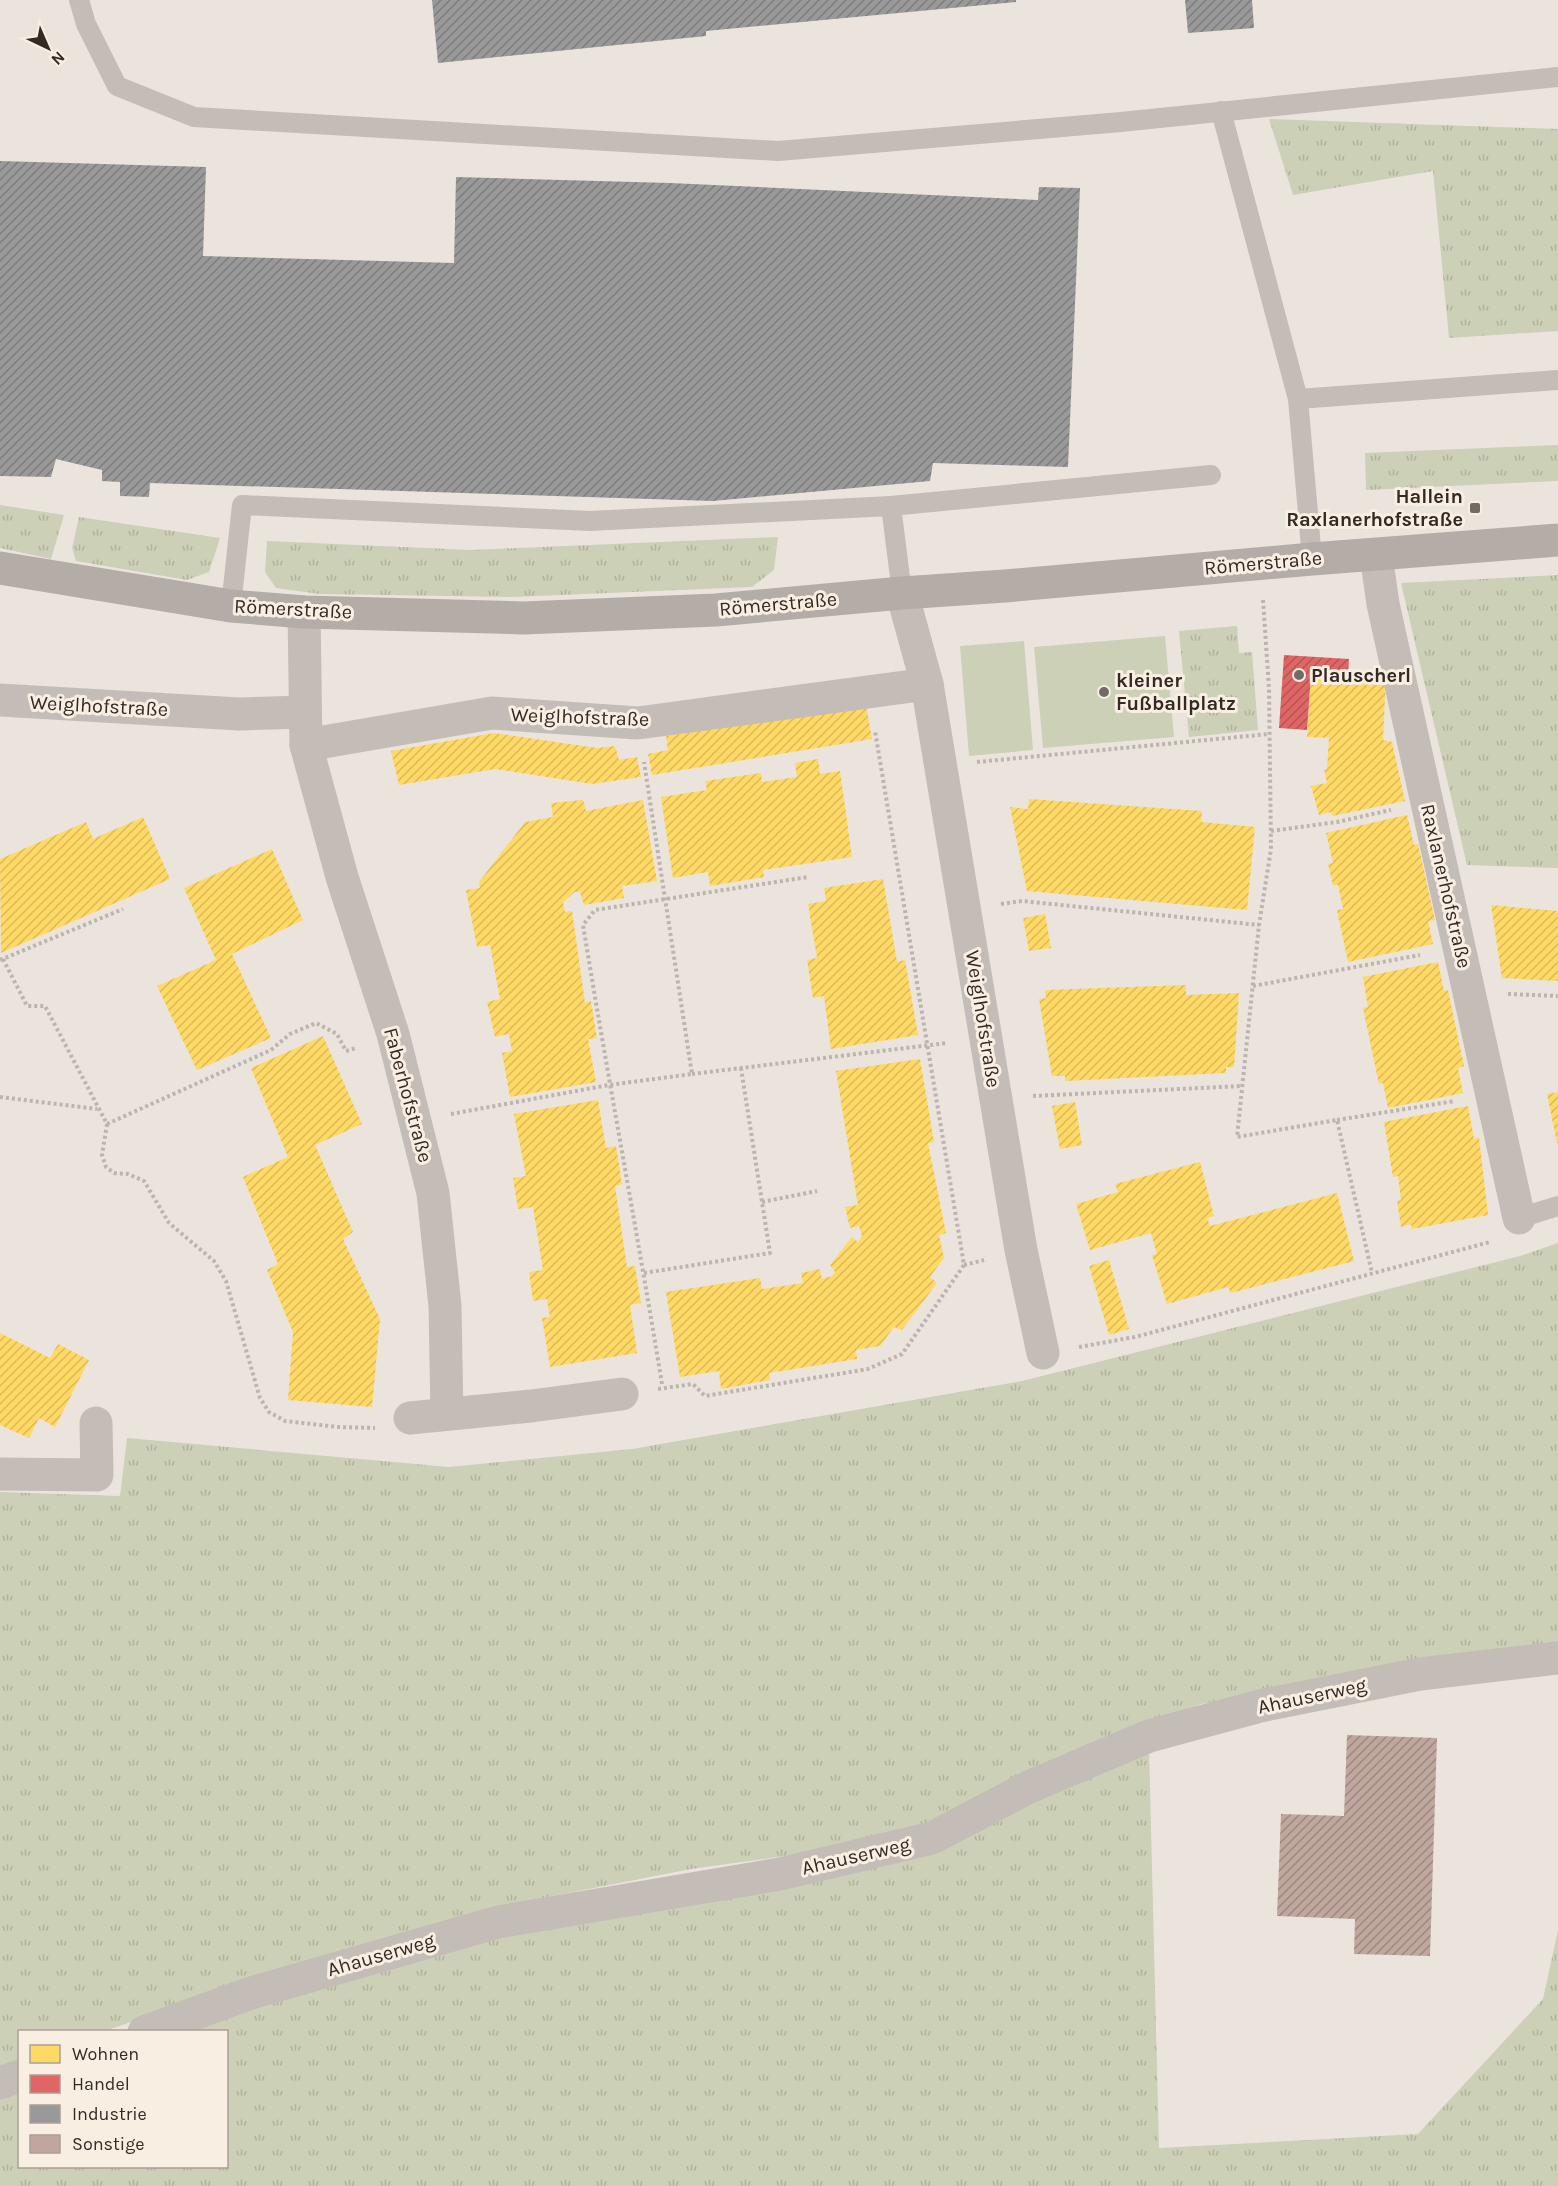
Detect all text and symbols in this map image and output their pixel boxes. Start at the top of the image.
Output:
north arrow [18,18,78,78]
text: N [47,48,69,69]
place label: Hallein Raxlanerhofstraße [1286,485,1463,531]
marker: Hallein Raxlanerhofstraße [1468,501,1482,515]
street label: Römerstraße [1203,546,1323,580]
street label: Römerstraße [718,587,838,621]
street label: Römerstraße [233,594,353,624]
place label: Plauscherl [1311,664,1411,687]
marker: Plauscherl [1292,668,1306,682]
place label: kleiner Fußballplatz [1116,669,1236,715]
marker: kleiner Fußballplatz [1097,685,1111,699]
street label: Weiglhofstraße [29,691,169,721]
street label: Weiglhofstraße [510,703,650,731]
street label: Raxlanerhofstraße [1416,802,1476,970]
street label: Weiglhofstraße [961,949,1005,1089]
street label: Faberhofstraße [379,1025,437,1165]
street label: Ahauserweg [1255,1673,1369,1719]
street label: Ahauserweg [799,1832,913,1880]
street label: Ahauserweg [325,1929,437,1981]
legend [18,2030,228,2168]
text: Wohnen [72,2043,139,2065]
text: Handel [72,2073,130,2095]
text: Industrie [72,2103,147,2125]
text: Sonstige [72,2133,145,2155]

